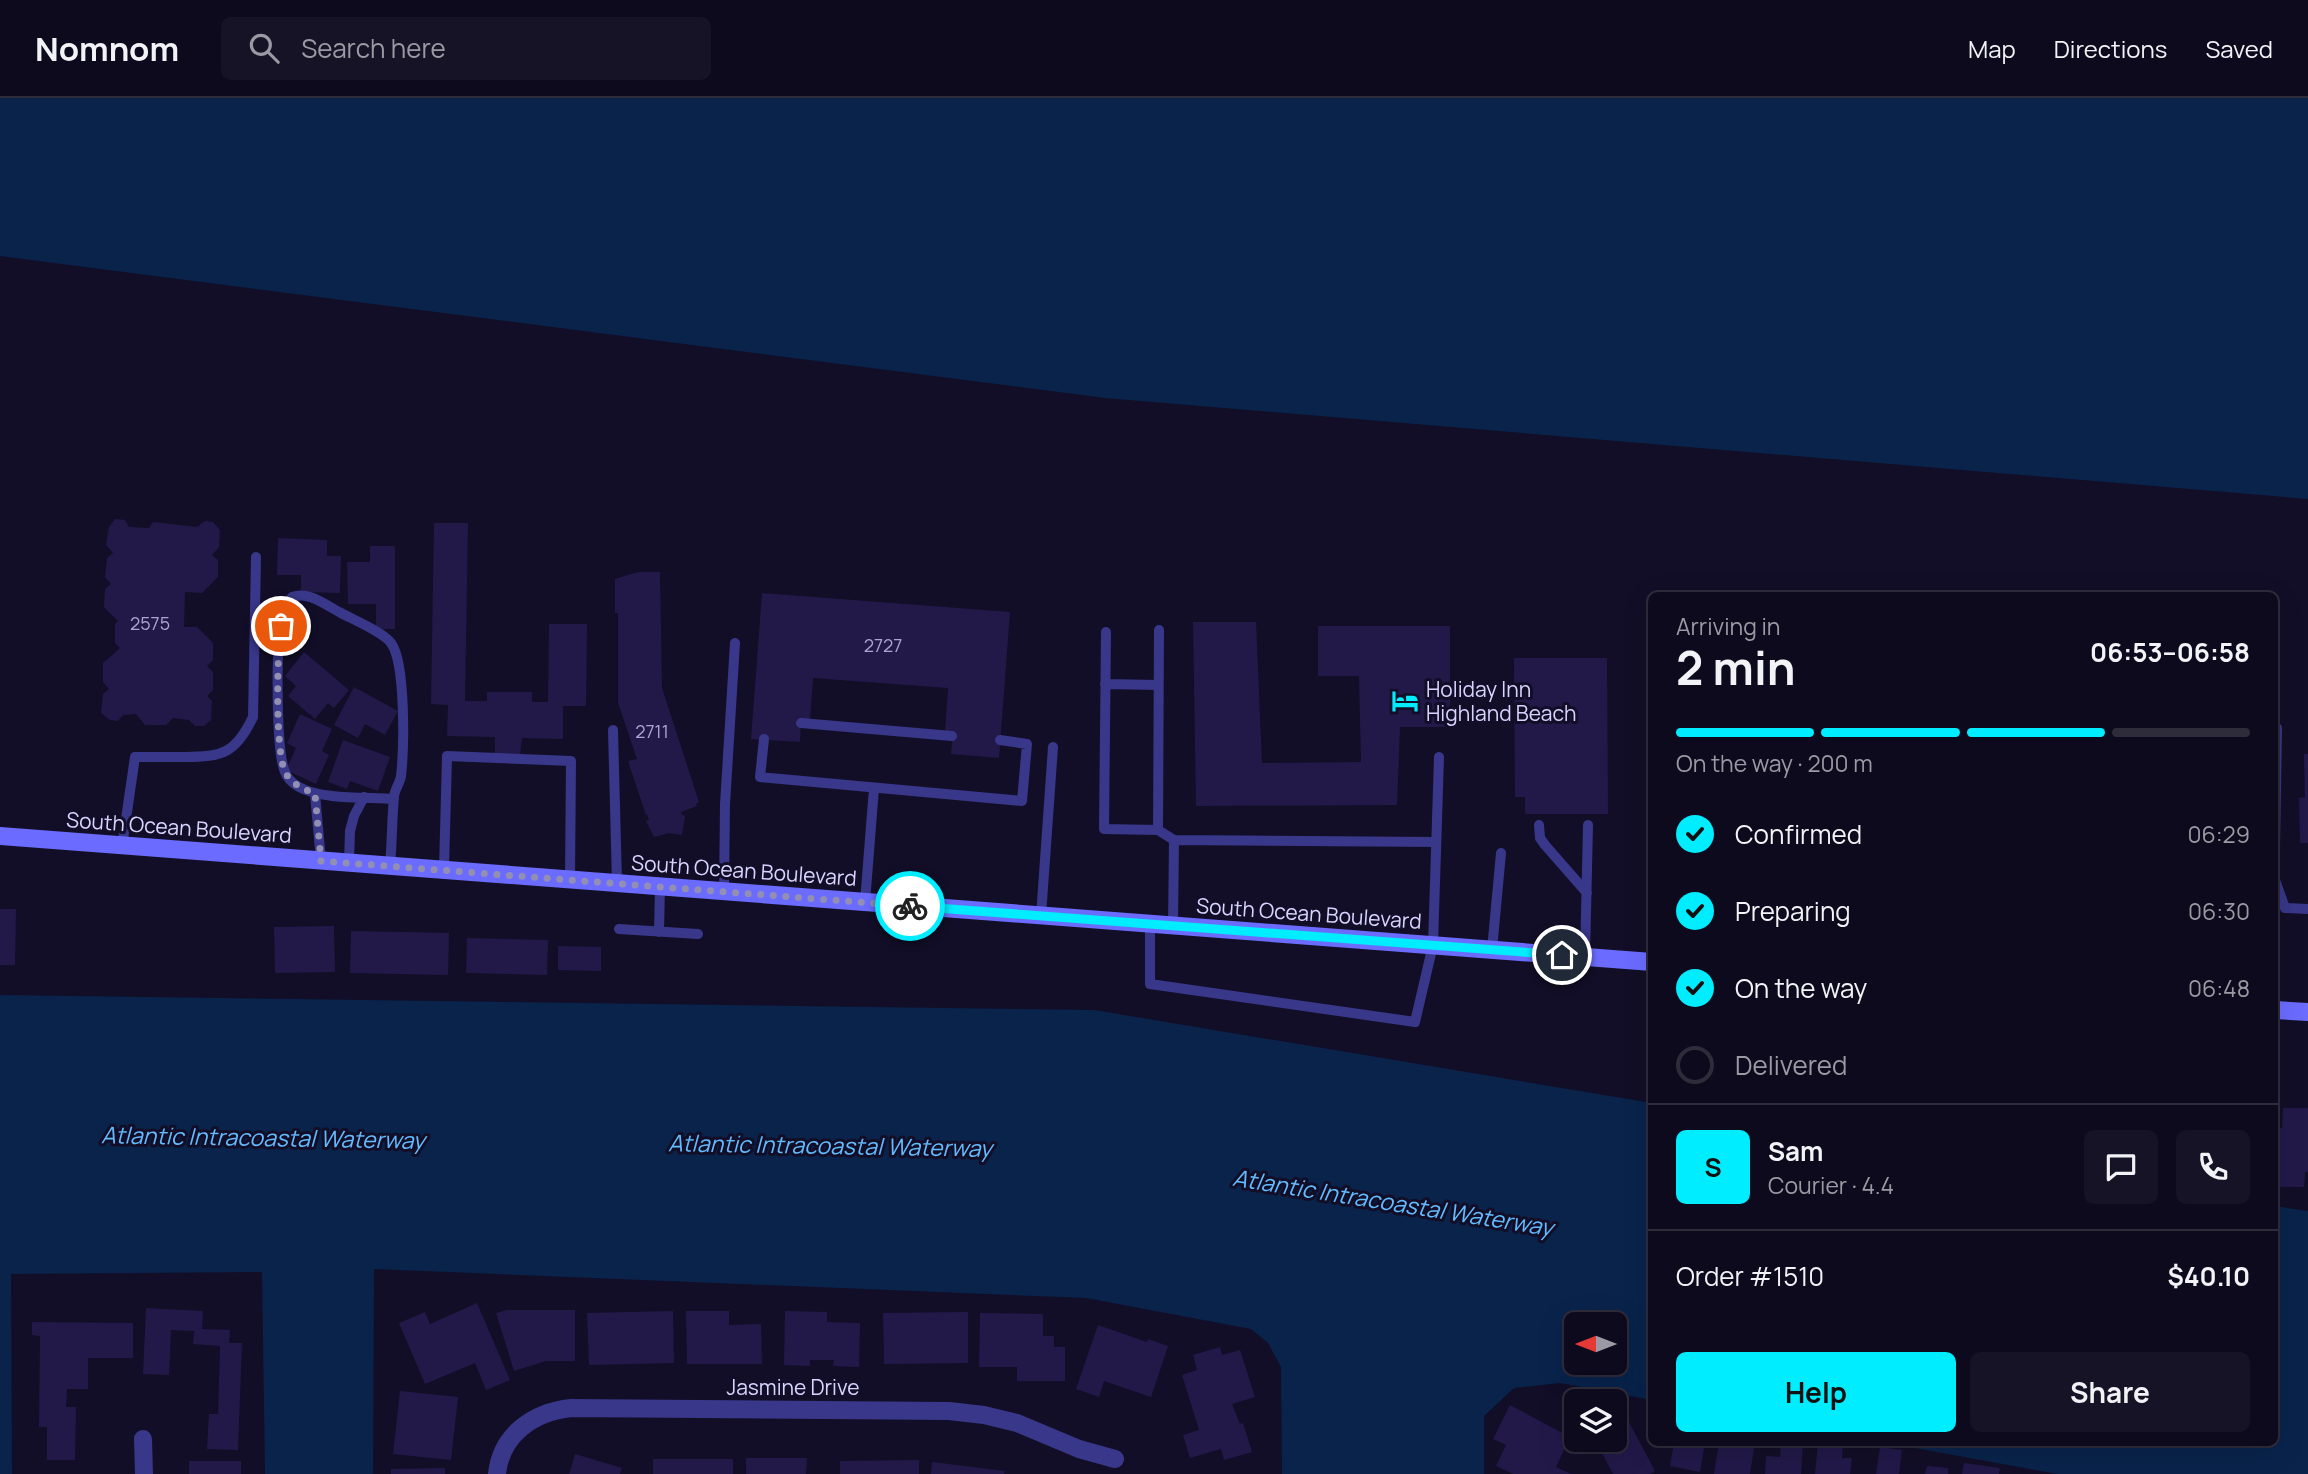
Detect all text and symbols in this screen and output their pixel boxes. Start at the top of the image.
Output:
search box [221,17,711,80]
text: Nomnom [35,26,179,71]
icon: search [245,29,283,67]
text: Search here [301,30,446,66]
text: Map [1968,32,2016,65]
text: Directions [2054,32,2167,65]
text: Saved [2205,32,2273,65]
pin [251,596,311,656]
icon: bag [262,607,300,645]
text: Arriving in [1676,610,1781,642]
house number: 2575 [130,611,170,635]
house number: 2727 [864,633,902,657]
text: 06:53–06:58 [2090,634,2250,670]
text: 2 min [1676,636,1796,699]
place label: Holiday Inn Highland Beach [1426,675,1577,727]
hotel icon: Holiday Inn Highland Beach [1390,686,1420,716]
house number: 2711 [635,719,669,743]
text: On the way · 200 m [1676,747,1873,779]
street label: South Ocean Boulevard [65,805,293,849]
icon: check [1676,815,1714,853]
text: Confirmed [1735,816,1862,852]
text: 06:29 [2187,818,2250,850]
street label: South Ocean Boulevard [630,848,858,892]
courier [875,871,945,941]
icon: bike [891,887,929,925]
street label: South Ocean Boulevard [1195,891,1423,935]
icon: check [1676,892,1714,930]
text: Preparing [1735,893,1851,929]
text: 06:30 [2188,895,2250,927]
pin [1532,925,1592,985]
icon: home [1543,936,1581,974]
icon: check [1676,969,1714,1007]
text: On the way [1735,970,1867,1006]
text: 06:48 [2188,972,2250,1004]
text: Delivered [1735,1047,1847,1083]
water label: Atlantic Intracoastal Waterway [101,1118,428,1156]
water label: Atlantic Intracoastal Waterway [668,1126,995,1164]
button: chat [2084,1130,2158,1204]
button: phone [2176,1130,2250,1204]
text: Sam [1768,1133,1823,1169]
text: S [1704,1149,1722,1185]
water label: Atlantic Intracoastal Waterway [1231,1161,1558,1244]
text: Courier · 4.4 [1768,1169,1894,1201]
text: Order #1510 [1676,1258,1824,1294]
text: $40.10 [2167,1258,2250,1294]
north arrow [1564,1312,1628,1376]
map controls [1564,1312,1627,1452]
button: Help [1676,1352,1956,1432]
button: Share [1970,1352,2250,1432]
street label: Jasmine Drive [726,1373,860,1401]
button: layers [1564,1389,1627,1452]

